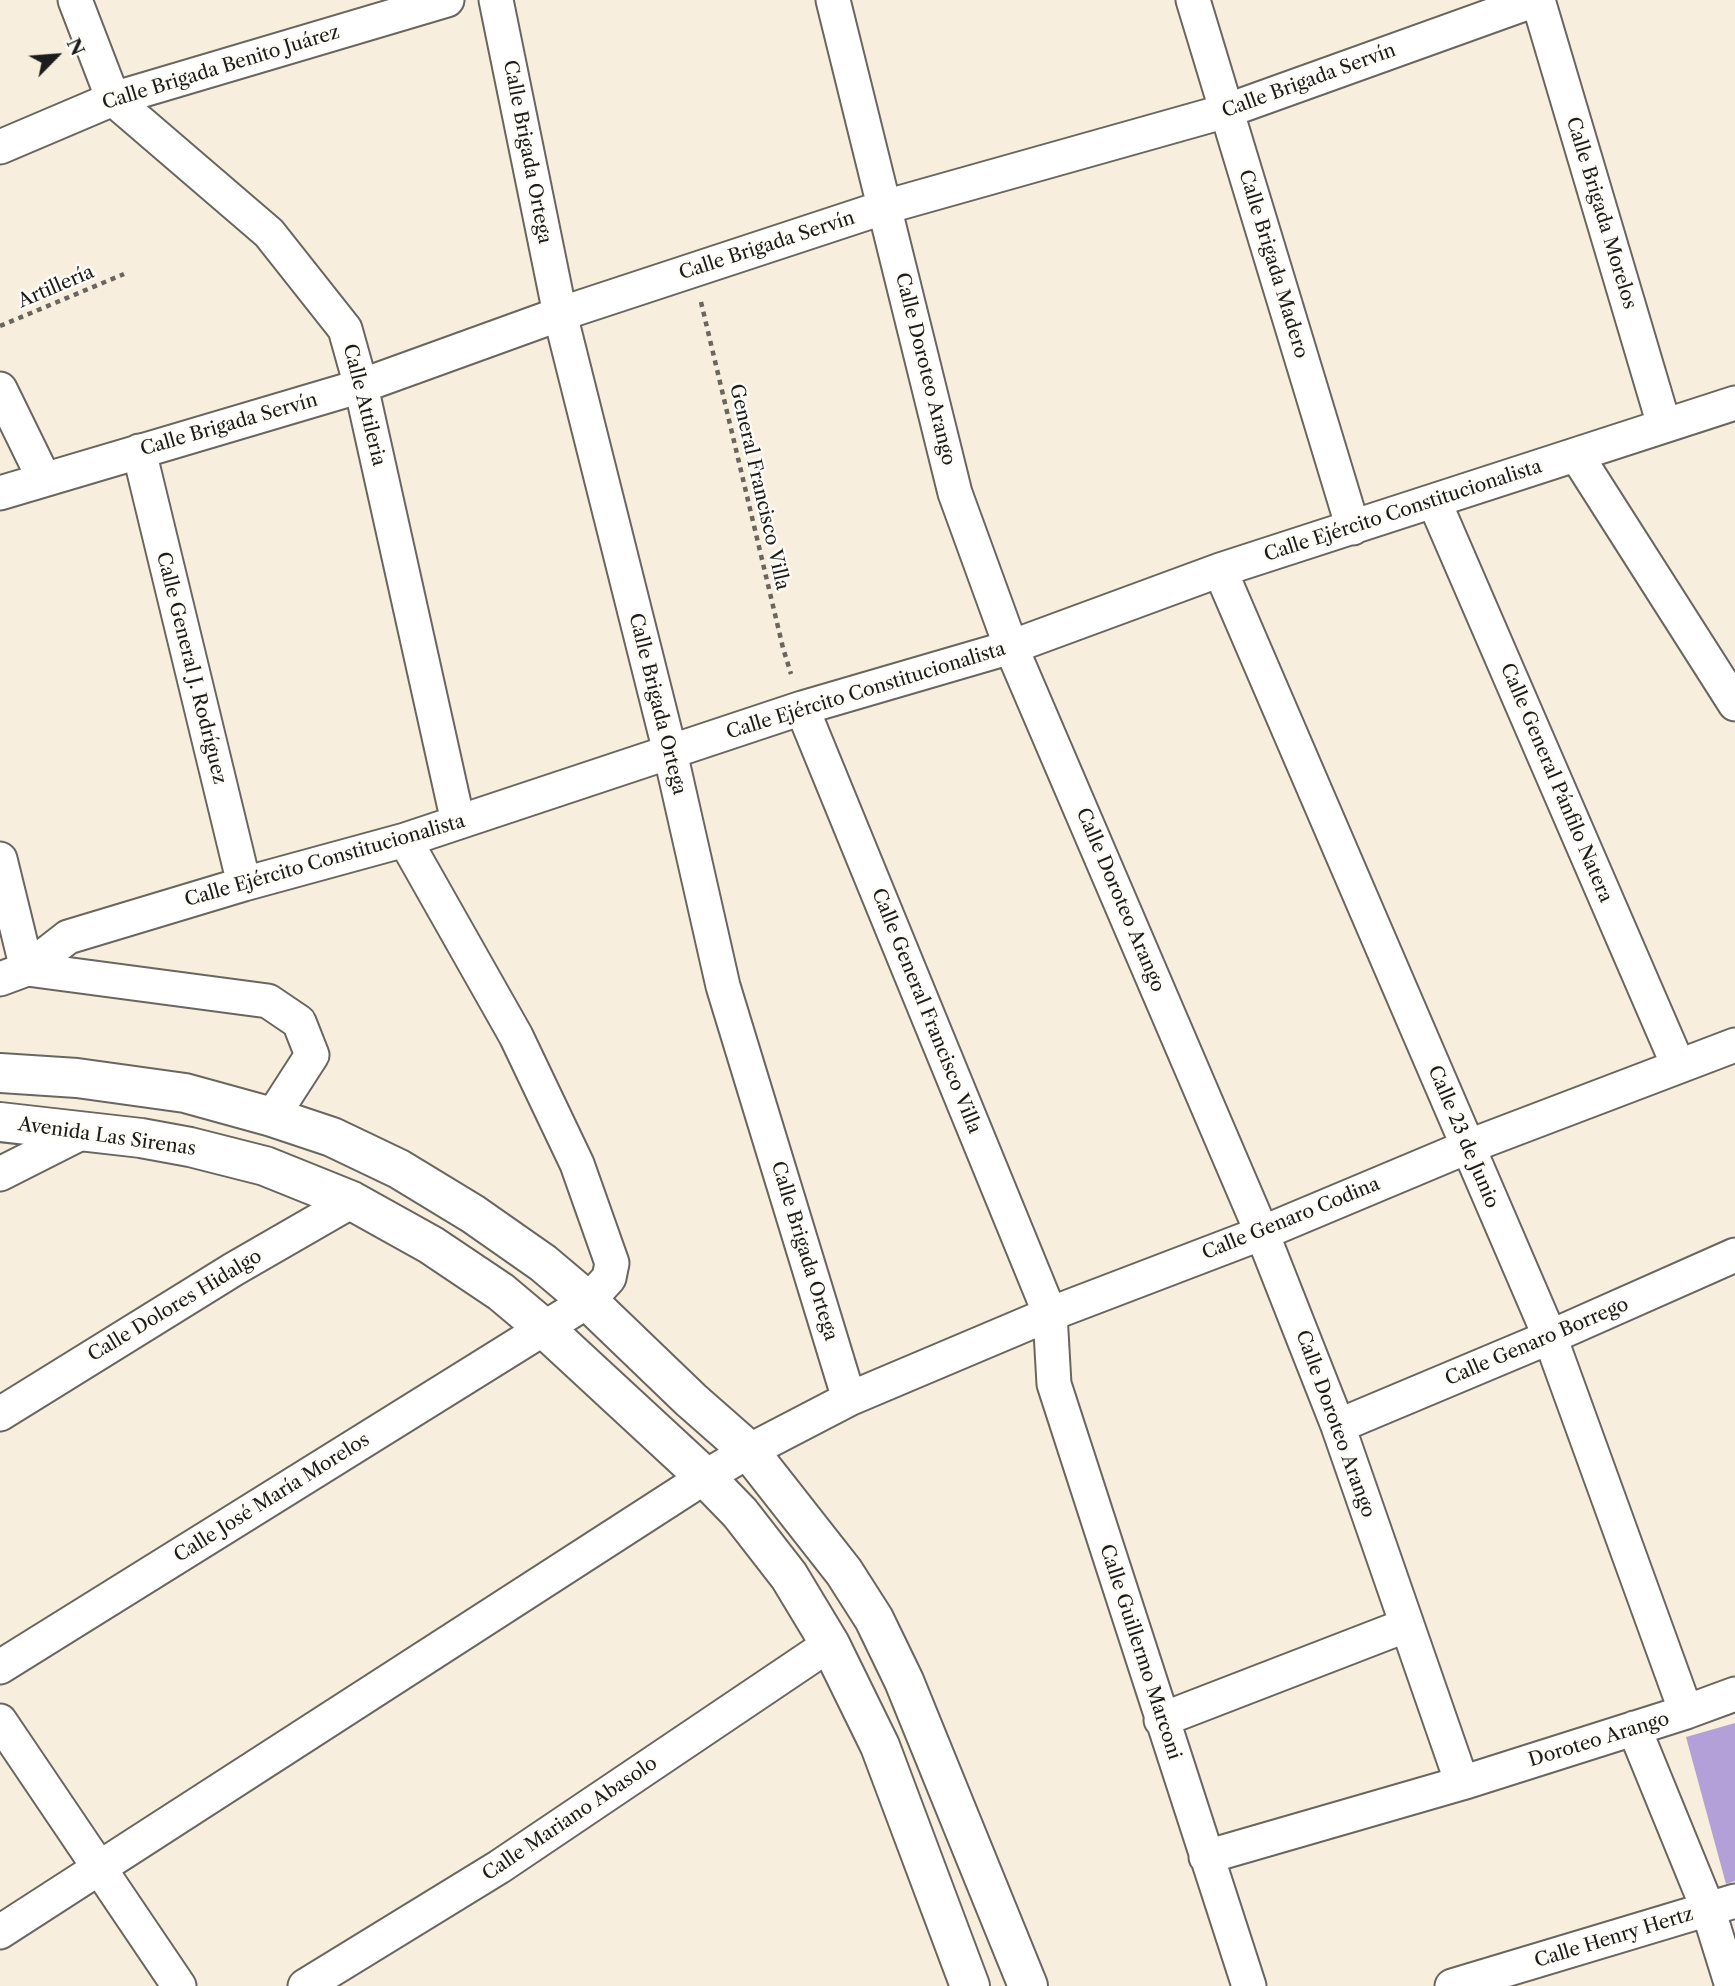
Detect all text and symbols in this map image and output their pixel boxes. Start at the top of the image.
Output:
north arrow [21,21,91,91]
street label: Calle Brigada Benito Juárez [100,21,342,115]
text: N [62,35,89,59]
street label: Calle Brigada Servín [1219,39,1399,123]
street label: Calle Brigada Ortega [498,58,556,246]
street label: Calle Brigada Morelos [1561,114,1641,312]
street label: Calle Brigada Madero [1233,167,1313,361]
street label: Calle Brigada Servín [676,207,858,285]
street label: Artillería [15,261,97,313]
street label: Calle Doroteo Arango [890,270,960,468]
street label: Calle Attileria [338,342,390,468]
street label: General Francisco Villa [724,382,794,592]
street label: Calle Brigada Servín [138,389,320,461]
street label: Calle Ejército Constitucionalista [1261,455,1545,567]
street label: Calle General J. Rodríguez [151,550,231,786]
street label: Calle Brigada Ortega [623,611,691,797]
street label: Calle Ejército Constitucionalista [724,638,1008,744]
street label: Calle General Pánfilo Natera [1495,660,1617,906]
street label: Calle Doroteo Arango [1071,805,1169,995]
street label: Calle Ejército Constitucionalista [182,810,468,912]
street label: Calle General Francisco Villa [866,885,986,1137]
street label: Calle 23 de Junio [1423,1062,1503,1212]
street label: Avenida Las Sirenas [17,1113,197,1161]
street label: Calle Brigada Ortega [766,1159,842,1343]
street label: Calle Genaro Codina [1199,1173,1383,1265]
street label: Calle Dolores Hidalgo [84,1245,266,1367]
street label: Calle Genaro Borrego [1442,1293,1632,1391]
street label: Calle Doroteo Arango [1290,1327,1380,1521]
street label: Calle José María Morelos [170,1428,374,1568]
street label: Calle Guillermo Marconi [1094,1542,1186,1762]
street label: Doroteo Arango [1526,1708,1672,1772]
street label: Calle Mariano Abasolo [478,1752,662,1886]
street label: Calle Henry Hertz [1532,1903,1696,1973]

